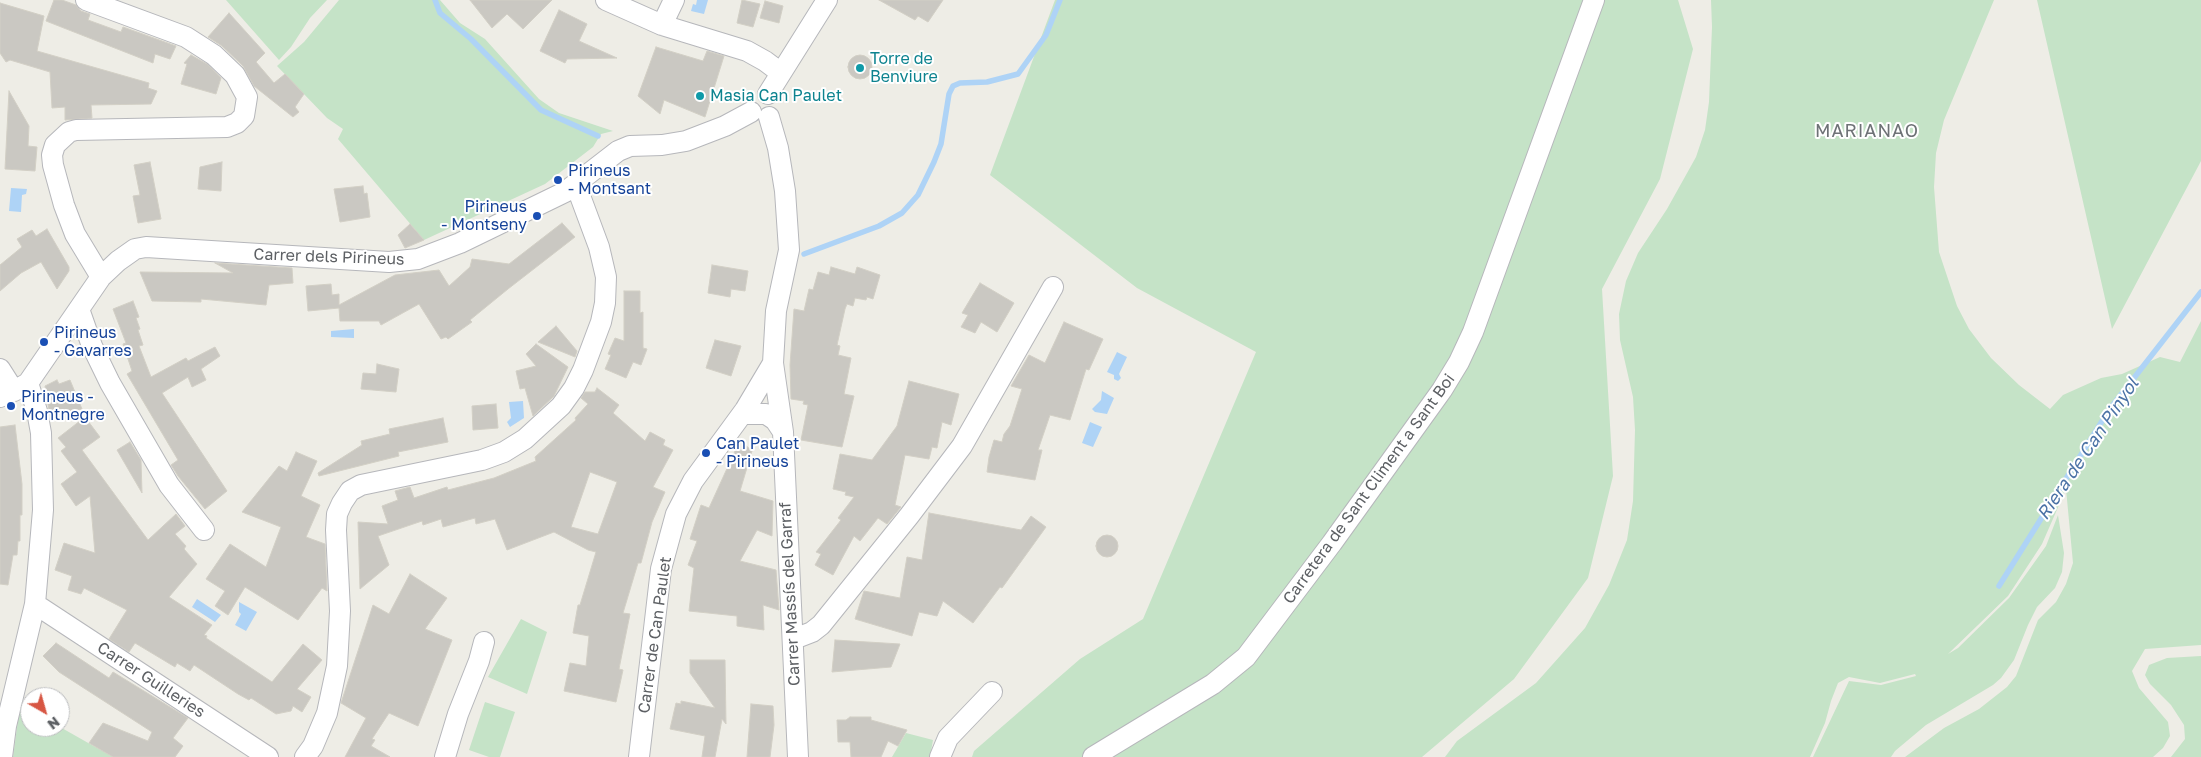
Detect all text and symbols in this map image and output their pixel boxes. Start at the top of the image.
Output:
place label: Torre de Benviure [870,49,938,87]
marker: Torre de Benviure [854,62,866,74]
place label: Masia Can Paulet [710,86,842,106]
marker: Masia Can Paulet [694,90,706,102]
district label: MARIANAO [1814,120,1920,142]
place label: Pirineus - Montsant [568,161,651,199]
marker: Pirineus - Montsant [552,174,564,186]
place label: Pirineus - Montseny [441,197,527,235]
marker: Pirineus - Montseny [531,210,543,222]
street label: Carrer dels Pirineus [253,245,405,269]
place label: Pirineus - Gavarres [54,323,132,361]
marker: Pirineus - Gavarres [38,336,50,348]
street label: Carretera de Sant Climent a Sant Boi [1279,370,1459,608]
water label: Riera de Can Pinyol [2032,374,2144,524]
place label: Pirineus - Montnegre [21,387,105,425]
marker: Pirineus - Montnegre [5,400,17,412]
place label: Can Paulet - Pirineus [716,434,799,472]
marker: Can Paulet - Pirineus [700,447,712,459]
street label: Carrer Massís del Garraf [776,502,804,686]
street label: Carrer de Can Paulet [634,555,676,715]
street label: Carrer Guilleries [93,638,209,722]
north arrow [20,687,70,737]
text: N [45,713,63,733]

